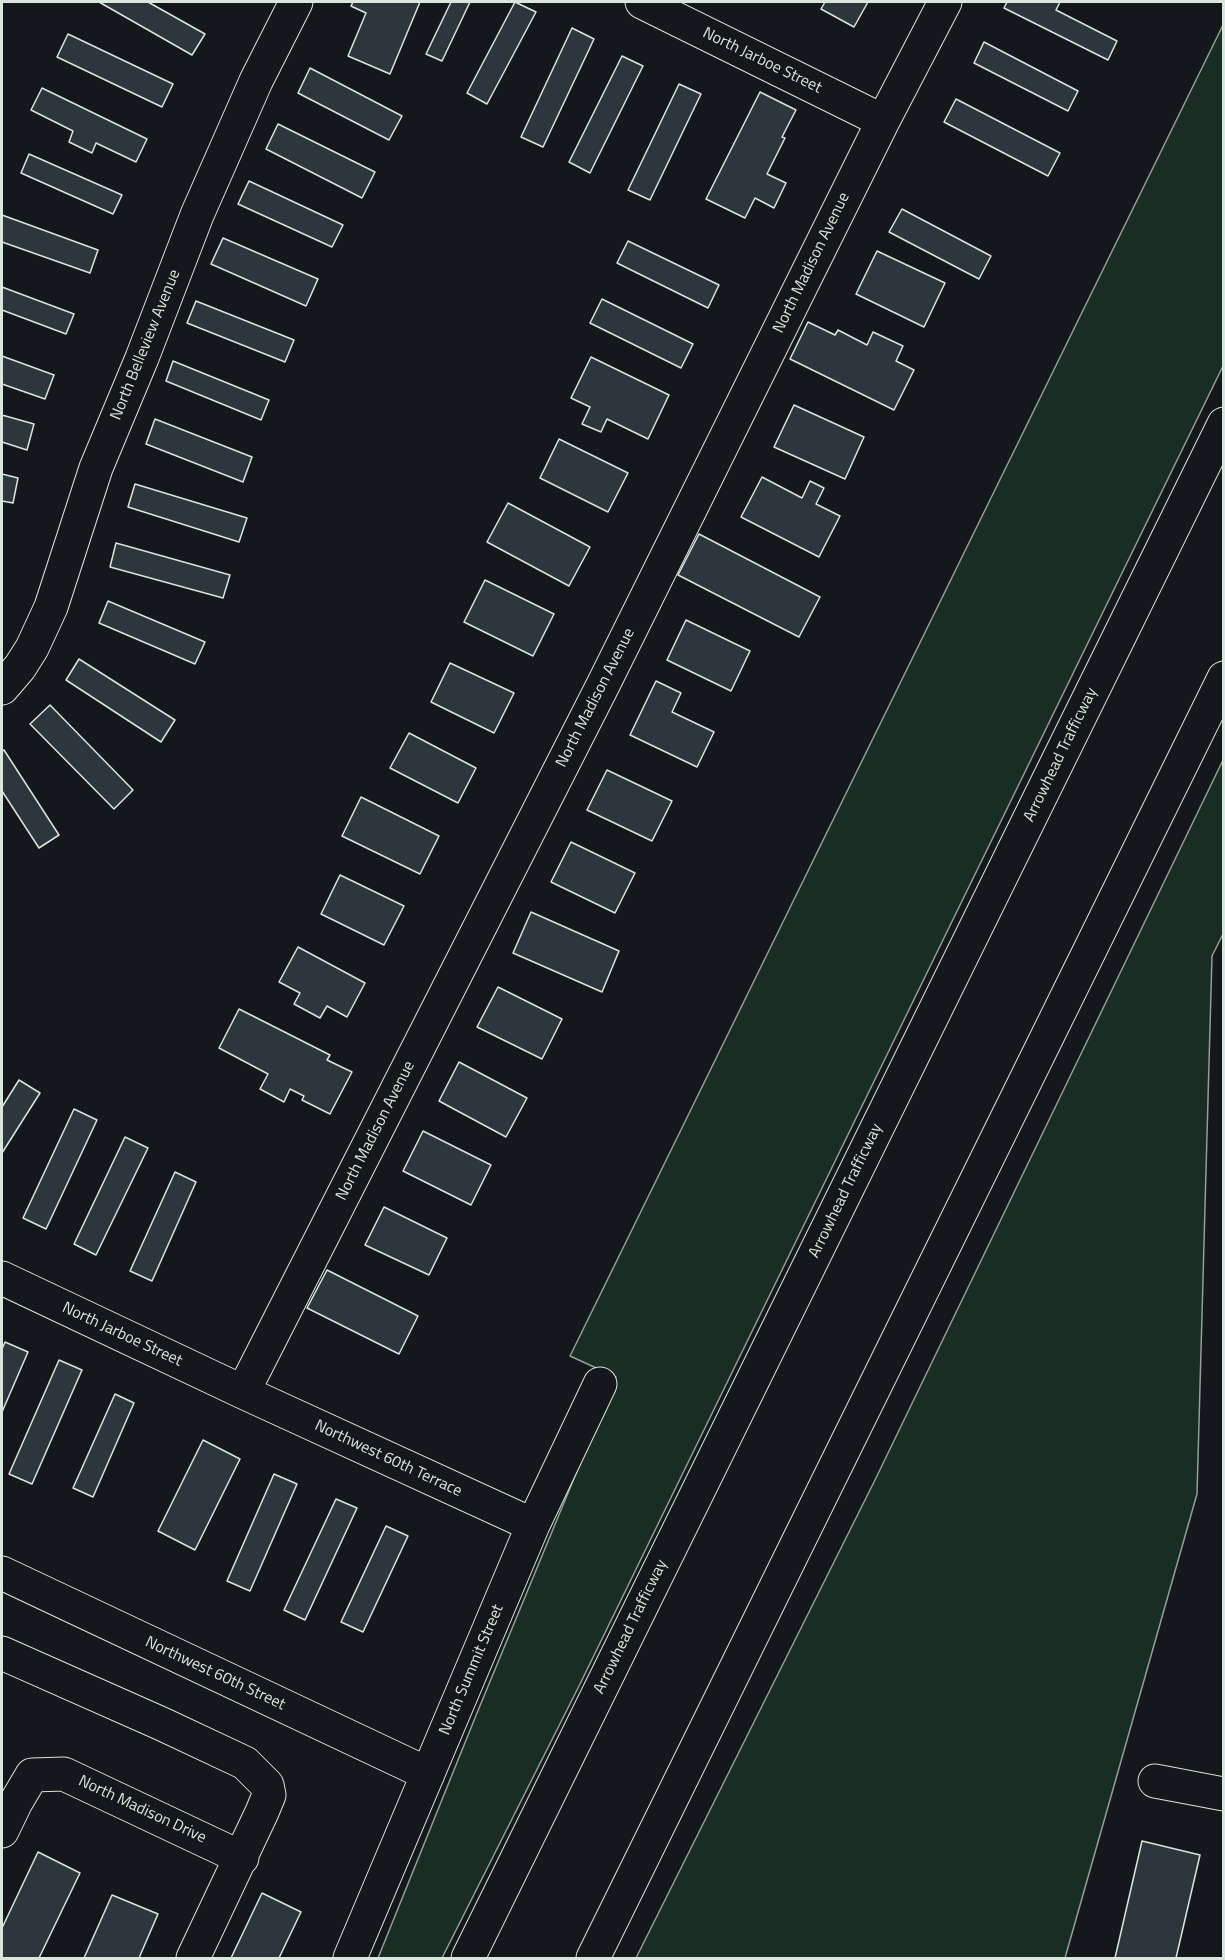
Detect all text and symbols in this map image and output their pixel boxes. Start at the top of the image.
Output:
street label: North Jarboe Street [699,24,825,98]
street label: North Madison Avenue [770,190,854,336]
street label: North Belleview Avenue [107,267,185,423]
street label: North Madison Avenue [553,625,639,771]
street label: Arrowhead Trafficway [1020,685,1102,825]
street label: North Madison Avenue [333,1058,419,1204]
street label: Arrowhead Trafficway [805,1121,887,1261]
street label: North Jarboe Street [59,1299,185,1371]
street label: Northwest 60th Terrace [311,1416,465,1502]
street label: Arrowhead Trafficway [590,1557,672,1697]
street label: North Summit Street [436,1602,508,1738]
street label: Northwest 60th Street [142,1633,288,1715]
street label: North Madison Drive [75,1772,209,1848]

